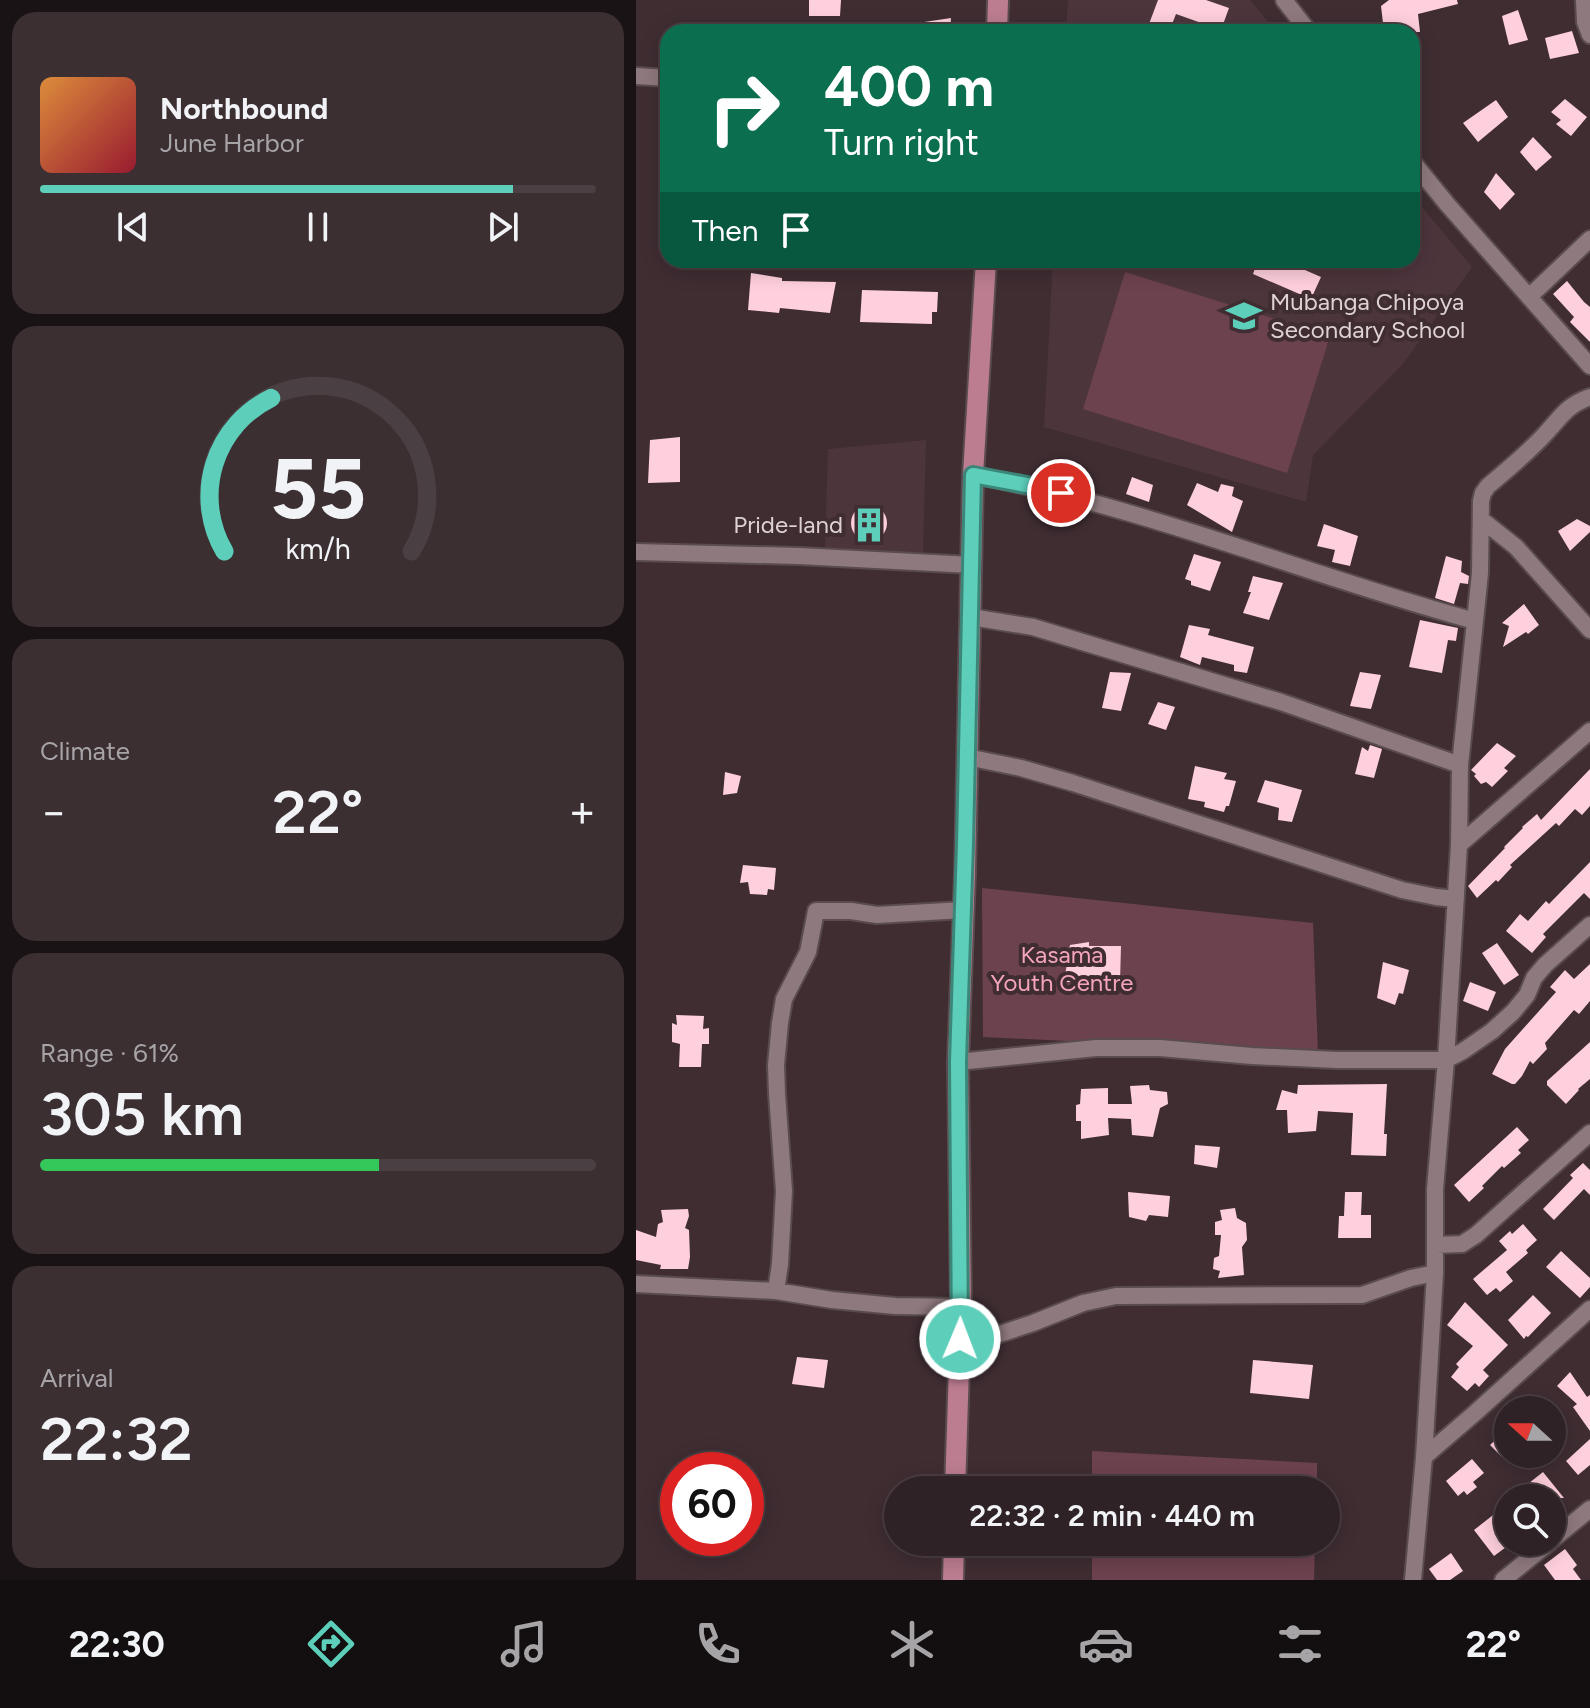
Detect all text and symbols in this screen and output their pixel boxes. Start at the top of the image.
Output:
text: 400 m [824,53,994,120]
icon: right [692,56,796,160]
text: Northbound [160,90,328,127]
text: Turn right [824,121,979,164]
text: June Harbor [160,127,304,159]
icon: previous [111,205,155,249]
icon: pause [296,205,340,249]
icon: next [481,205,525,249]
icon: arrive [774,208,818,252]
text: Then [692,212,758,249]
place label: Mubanga Chipoya Secondary School [1270,287,1465,344]
school or university icon: Mubanga Chipoya Secondary School [1225,297,1263,335]
text: 55 [270,439,366,539]
pin [1027,459,1095,527]
icon: arrive [1039,471,1083,515]
building icon: Pride-land [850,506,888,544]
place label: Pride-land [733,510,843,539]
text: km/h [285,533,351,567]
text: Climate [40,735,130,767]
text: 22° [273,776,363,848]
text: − [40,785,67,838]
text: + [569,785,596,838]
park label: Kasama Youth Centre [991,940,1133,997]
text: Range · 61% [40,1037,179,1069]
text: 305 km [40,1078,244,1150]
position arrow [918,1297,1002,1381]
text: Arrival [40,1362,113,1394]
north arrow [1494,1396,1566,1468]
map controls [1494,1396,1566,1556]
text: 22:32 [40,1403,193,1475]
speed limit sign: 60 [660,1452,764,1556]
button: search [1494,1484,1566,1556]
text: 22:32 · 2 min · 440 m [969,1497,1255,1534]
icon: directions [303,1616,359,1672]
icon: music [496,1616,552,1672]
icon: phone [690,1616,746,1672]
icon: climate [884,1616,940,1672]
icon: car [1078,1616,1134,1672]
icon: filters [1272,1616,1328,1672]
text: 22:30 [69,1623,165,1666]
text: 22° [1466,1623,1521,1666]

